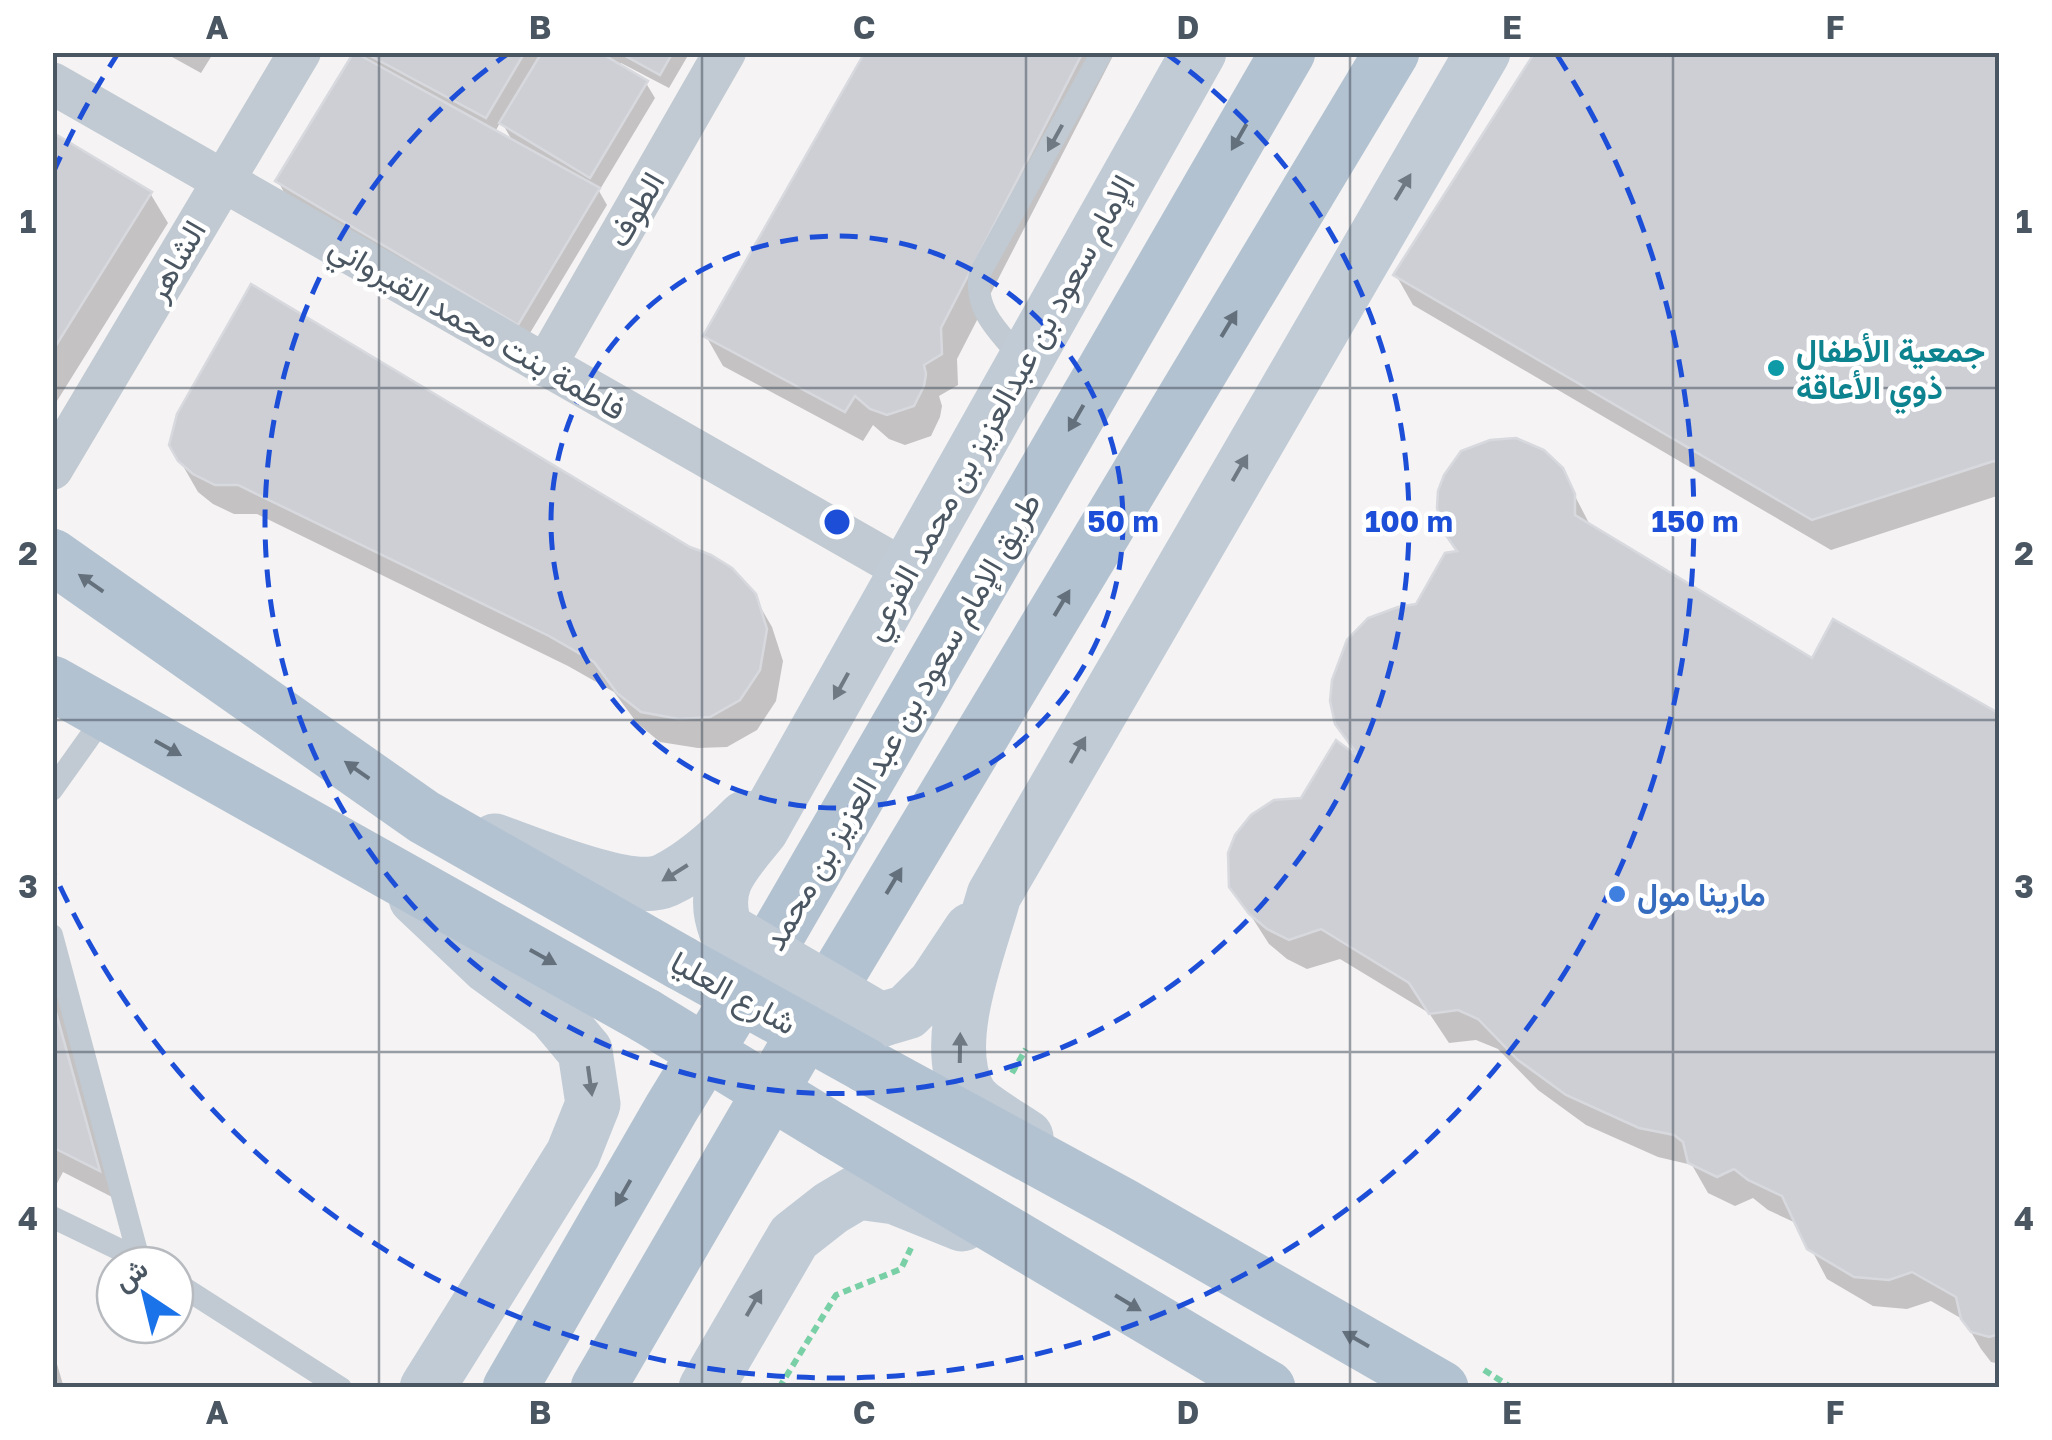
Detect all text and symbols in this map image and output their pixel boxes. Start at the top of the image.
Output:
text: A [206,8,229,46]
text: B [529,8,551,46]
text: C [853,8,875,46]
text: D [1177,8,1199,46]
text: E [1502,8,1522,46]
text: F [1825,8,1845,46]
one-way arrow [1046,123,1063,152]
one-way arrow [1231,123,1248,151]
street label: الطوف [598,165,673,254]
street label: الإمام سعود بن عبدالعزيز بن محمد الفرعي [854,168,1149,650]
one-way arrow [1394,173,1411,201]
text: 1 [20,202,36,240]
text: 1 [2016,202,2032,240]
street label: الشاهر [136,213,215,309]
street label: فاطمة بنت محمد القيرواني [319,227,633,434]
one-way arrow [1220,310,1237,338]
place label: جمعية الأطفال ذوي الأعاقة [1796,331,1985,414]
marker: جمعية الأطفال ذوي الأعاقة [1765,357,1787,379]
one-way arrow [1068,404,1085,433]
one-way arrow [1231,454,1248,482]
street label: طريق الإمام سعود بن عبد العزيز بن محمد [754,486,1051,958]
text: 50 m [1087,503,1159,539]
text: 100 m [1365,503,1453,539]
text: 150 m [1652,503,1739,539]
centre of rings [819,504,855,540]
text: 2 [18,534,38,572]
text: 2 [2014,534,2034,572]
one-way arrow [78,574,104,593]
one-way arrow [1053,589,1070,617]
one-way arrow [833,672,851,700]
one-way arrow [1068,736,1086,764]
one-way arrow [153,739,182,756]
one-way arrow [344,761,370,780]
one-way arrow [661,863,688,882]
text: 3 [18,867,38,905]
one-way arrow [885,867,902,895]
text: 3 [2014,867,2034,905]
place label: مارينا مول [1637,875,1766,915]
marker: مارينا مول [1606,883,1628,905]
street label: شارع العليا [663,942,803,1045]
one-way arrow [529,949,558,966]
one-way arrow [952,1031,968,1063]
one-way arrow [582,1066,598,1098]
one-way arrow [614,1179,632,1207]
text: 4 [18,1199,38,1237]
text: 4 [2014,1199,2034,1237]
north arrow [95,1245,195,1345]
text: ش [107,1251,154,1298]
one-way arrow [745,1289,763,1317]
one-way arrow [1114,1294,1142,1311]
one-way arrow [1342,1331,1370,1348]
text: A [206,1393,229,1431]
text: B [529,1393,551,1431]
text: C [853,1393,875,1431]
text: D [1177,1393,1199,1431]
text: E [1502,1393,1522,1431]
text: F [1825,1393,1845,1431]

